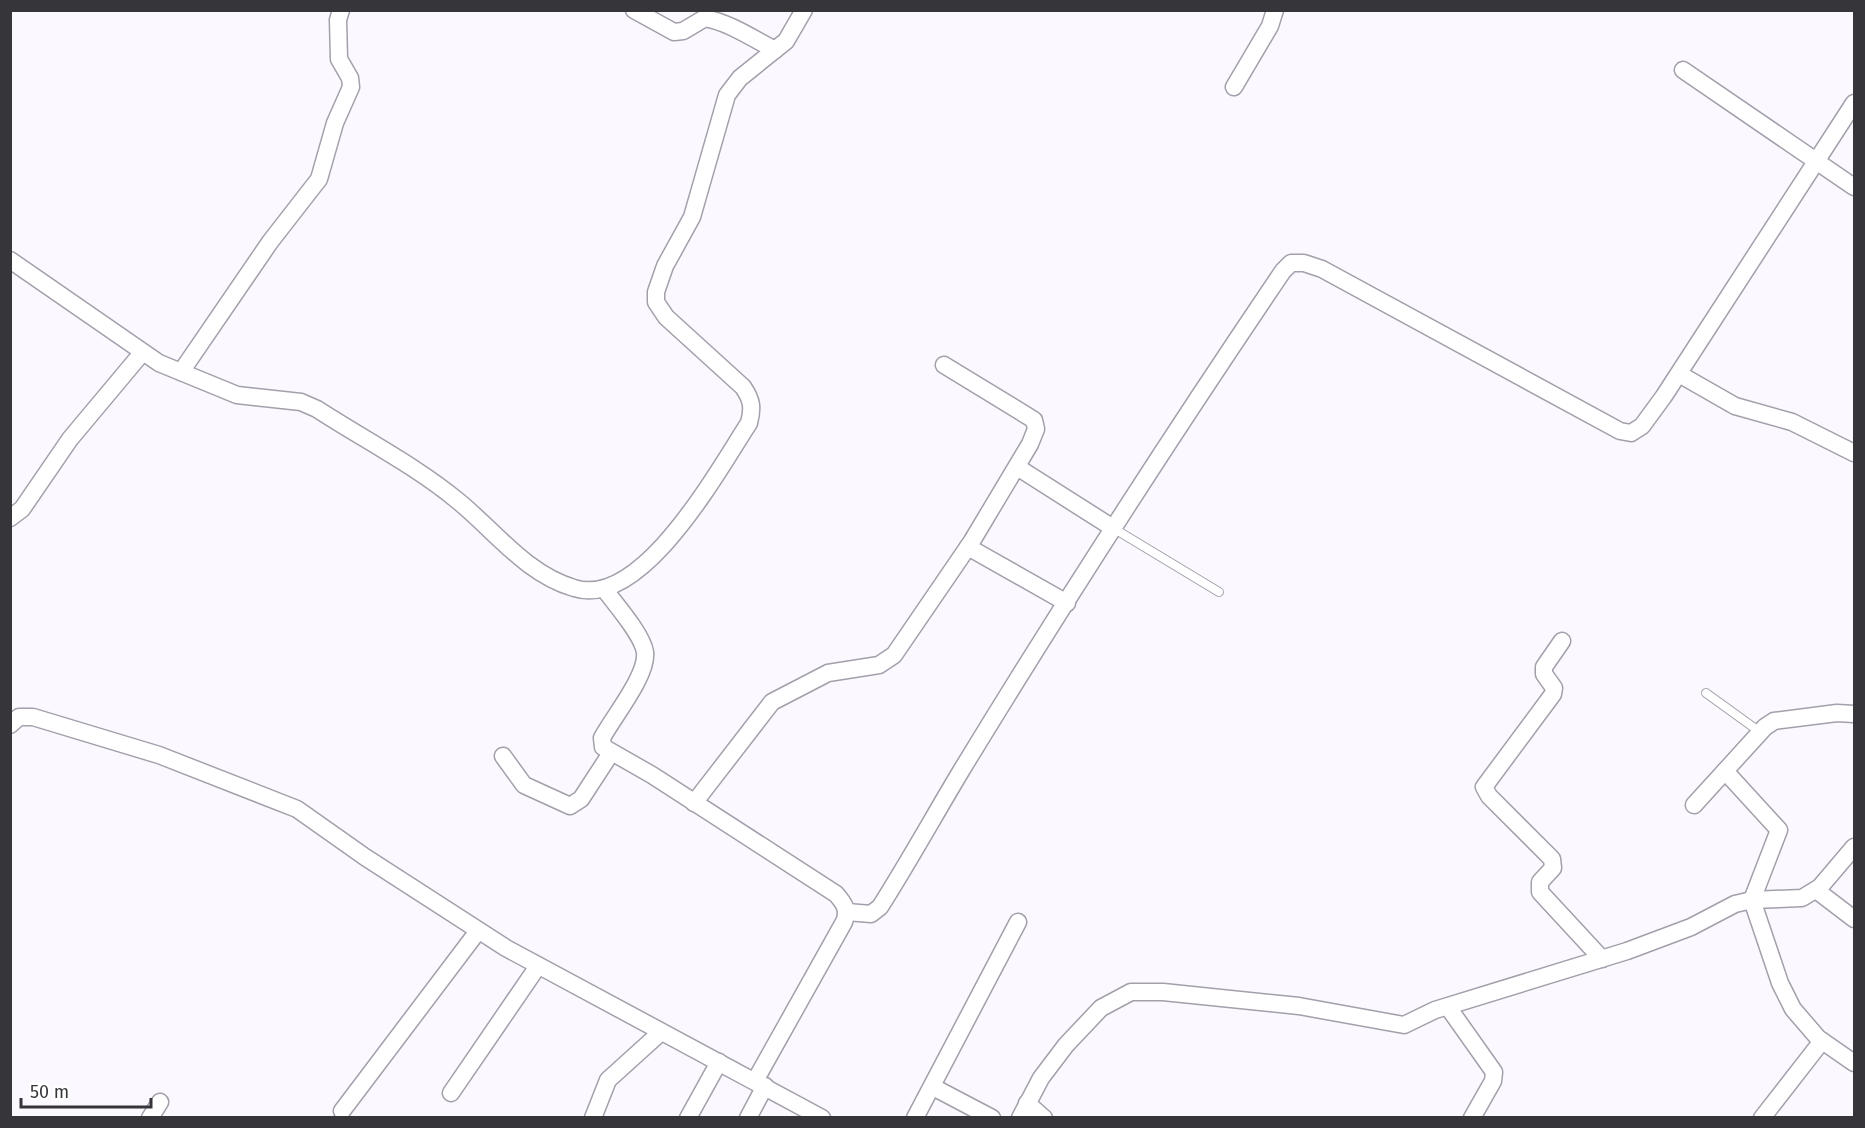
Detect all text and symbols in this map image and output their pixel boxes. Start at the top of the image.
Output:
scale bar [21,1071,152,1109]
text: 50 m [30,1081,69,1103]

